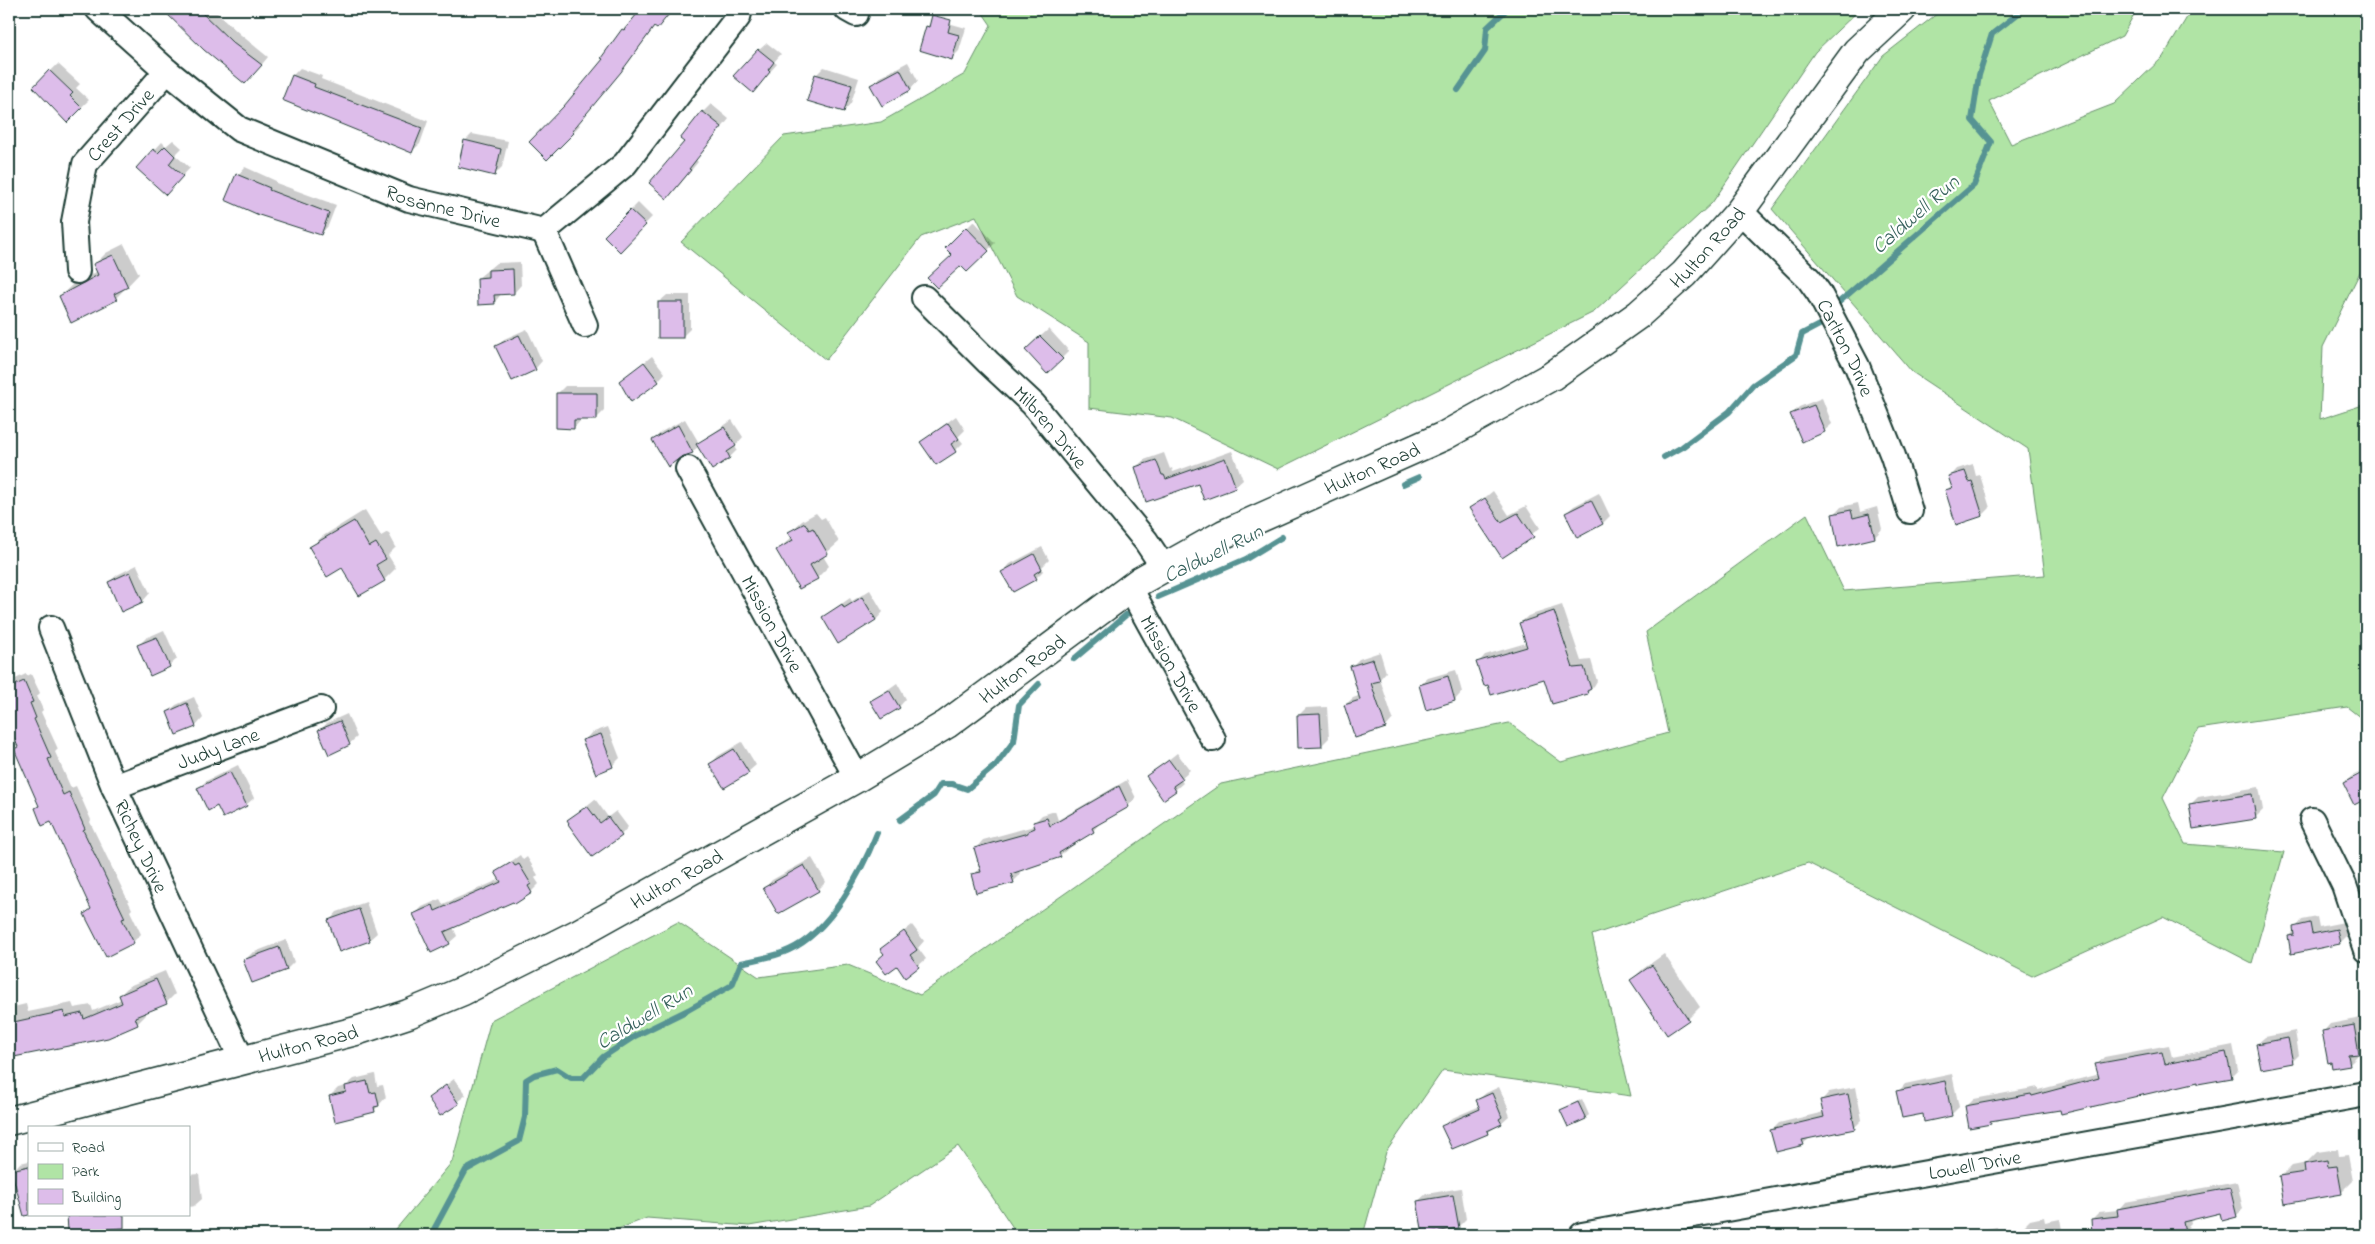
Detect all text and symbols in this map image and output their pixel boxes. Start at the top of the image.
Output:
street label: Crest Drive [81,83,162,169]
water label: Caldwell Run [1866,168,1967,262]
street label: Rosanne Drive [380,179,503,237]
street label: Hulton Road [1664,202,1754,297]
street label: Carlton Drive [1808,295,1880,401]
street label: Milbren Drive [1005,380,1093,476]
street label: Hulton Road [1320,436,1425,504]
water label: Caldwell Run [1159,517,1269,592]
street label: Mission Drive [732,571,809,678]
street label: Mission Drive [1131,611,1208,718]
street label: Hulton Road [974,628,1073,712]
street label: Judy Lane [174,722,264,779]
street label: Richey Drive [105,795,174,898]
street label: Hulton Road [626,843,729,918]
water label: Caldwell Run [591,977,699,1058]
street label: Hulton Road [256,1019,362,1073]
legend [28,1126,190,1216]
text: Road [72,1137,105,1159]
street label: Lowell Drive [1927,1144,2024,1189]
text: Park [72,1161,100,1183]
text: Building [71,1187,121,1210]

